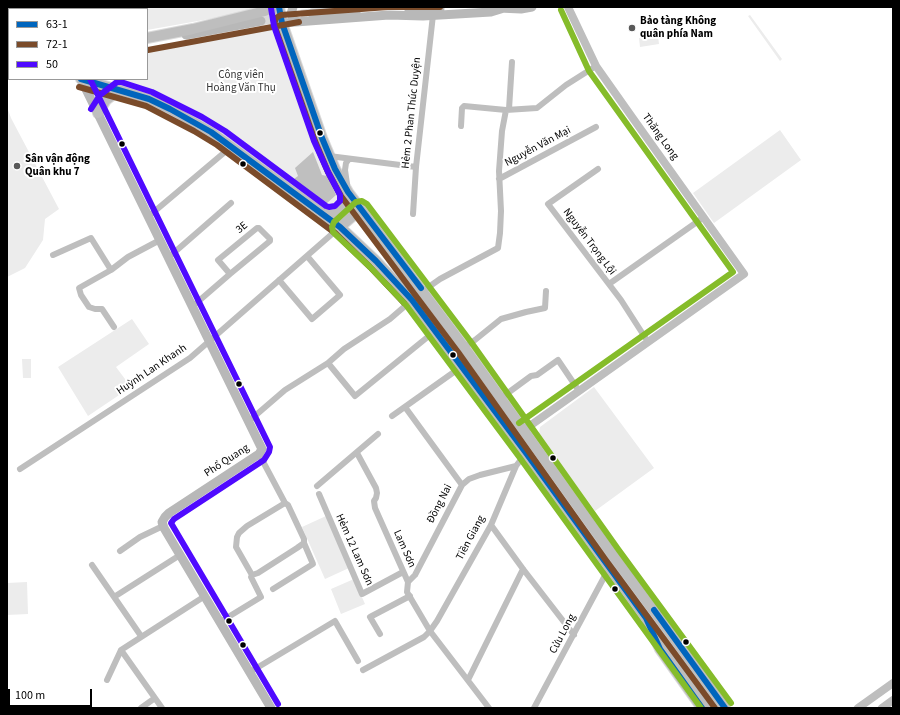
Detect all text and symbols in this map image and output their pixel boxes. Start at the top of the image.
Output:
legend [8,8,148,80]
place label: Bảo tàng Không quân phía Nam [640,15,716,41]
text: 63-1 [46,16,68,33]
marker: Bảo tàng Không quân phía Nam [627,23,637,33]
text: 72-1 [46,36,68,53]
text: 50 [46,56,58,73]
street label: Hẻm 2 Phan Thúc Duyện [400,57,424,169]
park label: Công viên Hoàng Văn Thụ [206,69,276,95]
street label: Thăng Long [639,111,681,163]
street label: Nguyễn Văn Mại [503,124,573,170]
unlabelled marker [315,128,325,138]
unlabelled marker [117,139,127,149]
place label: Sân vận động Quân khu 7 [25,153,90,179]
unlabelled marker [238,159,248,169]
marker: Sân vận động Quân khu 7 [12,161,22,171]
street label: Nguyễn Trọng Lội [560,206,618,278]
street label: 3E [233,219,251,237]
street label: Huỳnh Lan Khanh [115,342,189,398]
unlabelled marker [448,350,458,360]
unlabelled marker [234,379,244,389]
street label: Phổ Quang [202,442,252,480]
unlabelled marker [548,453,558,463]
street label: Đồng Nai [425,482,455,526]
street label: Hẻm 12 Lam Sơn [332,512,376,588]
street label: Tiền Giang [454,513,488,563]
street label: Lam Sơn [390,528,418,570]
unlabelled marker [610,584,620,594]
street label: Cửu Long [547,612,579,656]
unlabelled marker [224,616,234,626]
unlabelled marker [681,637,691,647]
unlabelled marker [238,640,248,650]
scale bar [10,681,94,707]
text: 100 m [15,687,45,704]

